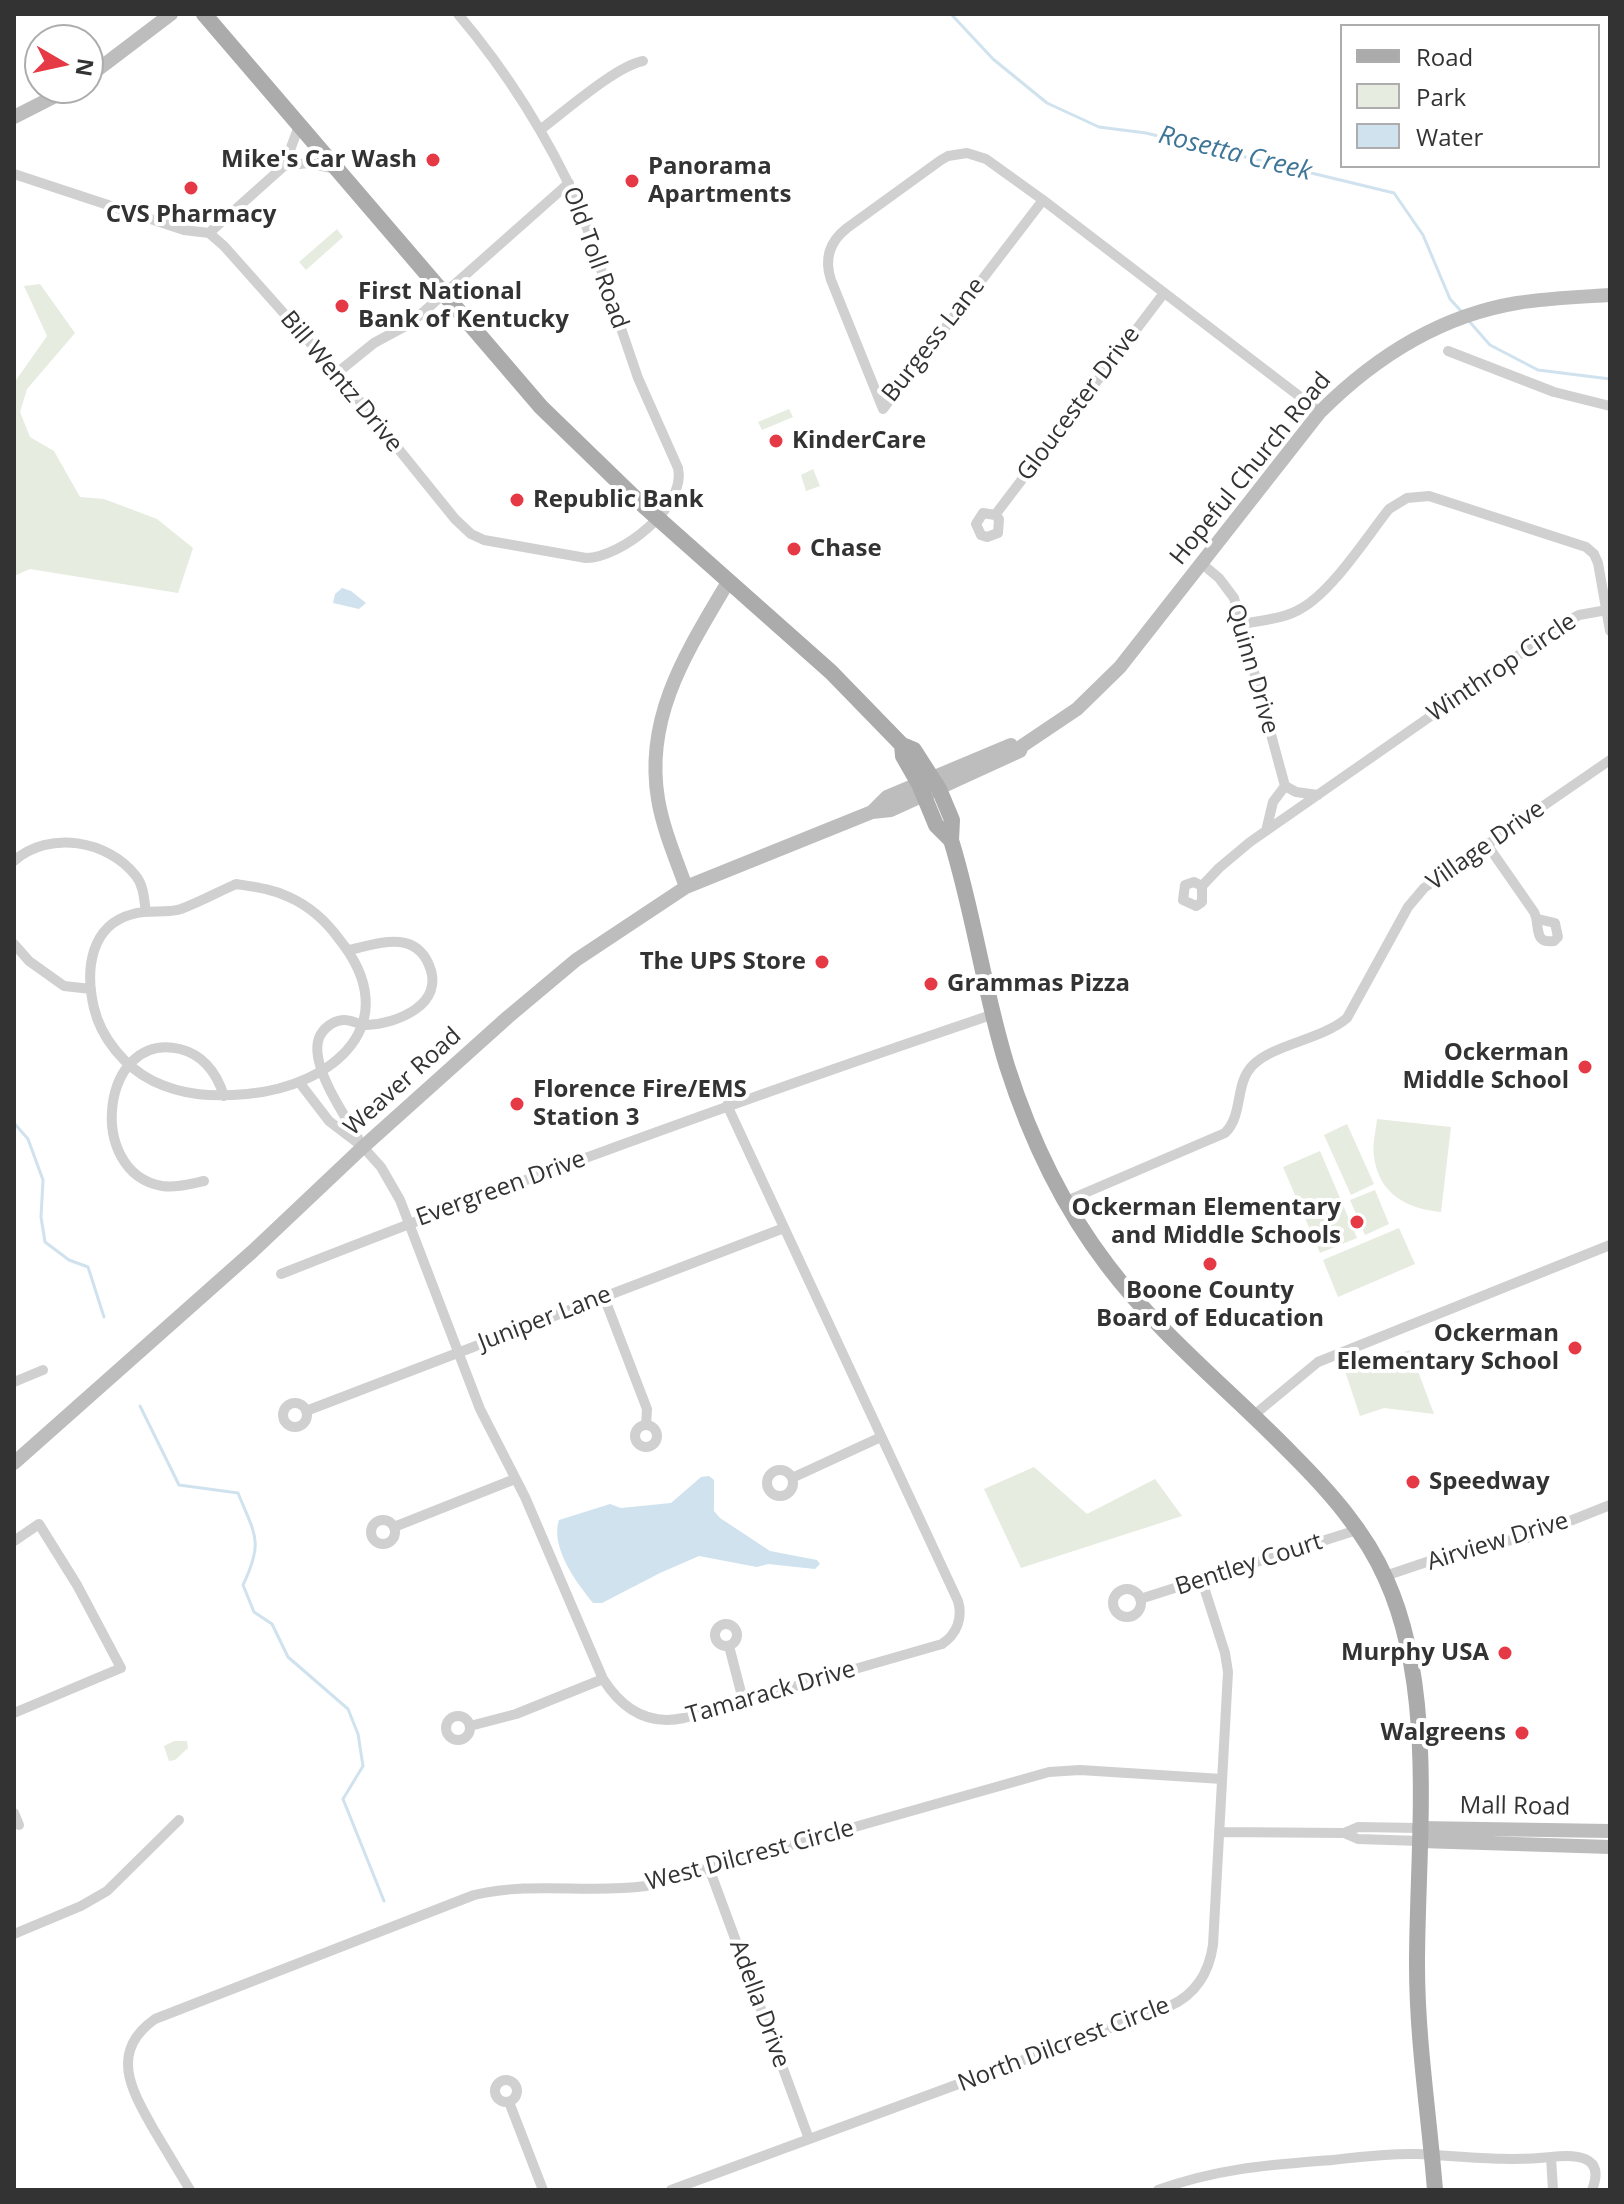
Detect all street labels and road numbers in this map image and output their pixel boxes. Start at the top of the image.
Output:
street label: Old Toll Road [556,183,634,333]
street label: Burgess Lane [877,272,991,408]
street label: Bill Wentz Drive [274,306,408,458]
street label: Gloucester Drive [1012,321,1146,487]
street label: Hopeful Church Road [1164,367,1338,571]
street label: Quinn Drive [1220,601,1284,737]
street label: Winthrop Circle [1422,608,1582,728]
street label: Village Drive [1422,795,1550,897]
street label: Weaver Road [338,1022,468,1142]
street label: Evergreen Drive [412,1145,590,1233]
street label: Juniper Lane [474,1280,616,1358]
street label: Airview Drive [1424,1507,1572,1577]
street label: Bentley Court [1172,1528,1326,1602]
street label: Tamarack Drive [683,1655,859,1731]
street label: Mall Road [1459,1792,1571,1822]
street label: West Dilcrest Circle [643,1814,857,1898]
street label: Adella Drive [723,1936,795,2072]
street label: North Dilcrest Circle [954,1991,1174,2099]

